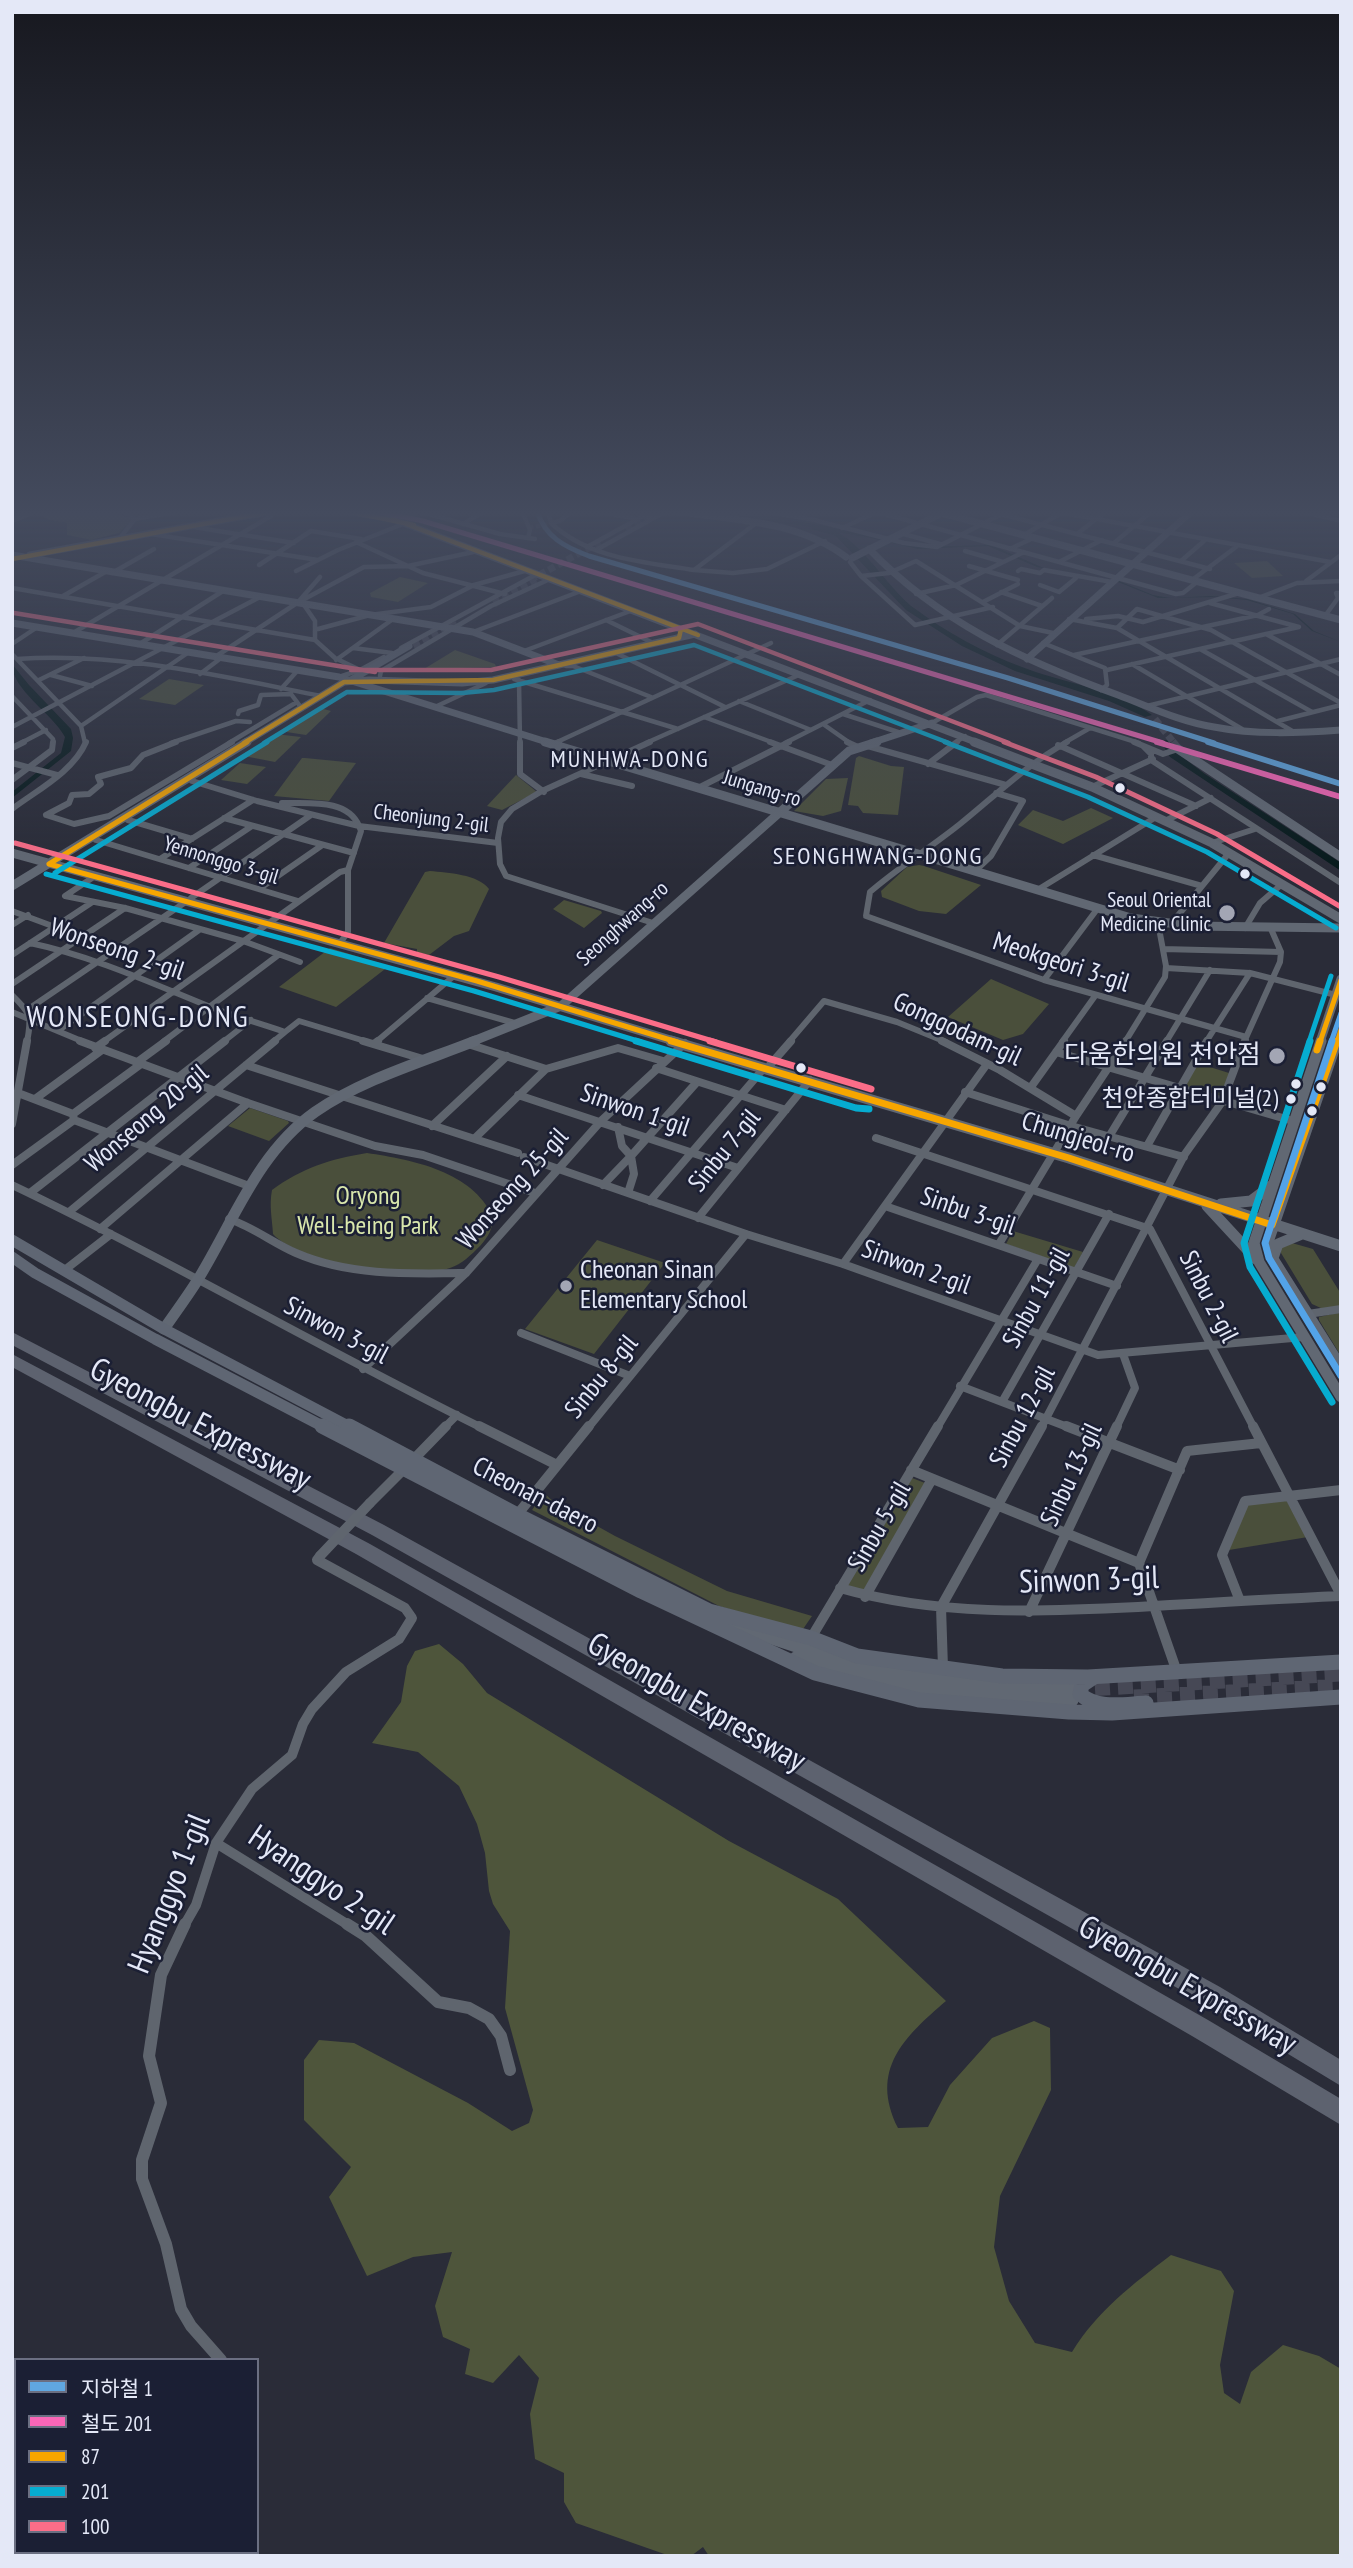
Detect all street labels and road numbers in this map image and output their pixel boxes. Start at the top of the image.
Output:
street label: Jungang-ro [720,765,804,813]
street label: Cheonjung 2-gil [372,799,490,839]
street label: Yennonggo 3-gil [160,832,282,890]
street label: Seonghwang-ro [572,876,674,972]
street label: Wonseong 2-gil [46,912,188,988]
street label: Meokgeori 3-gil [989,926,1133,1000]
street label: Gonggodam-gil [888,987,1026,1073]
street label: Wonseong 20-gil [79,1058,215,1180]
street label: Sinwon 1-gil [576,1078,694,1144]
street label: Sinbu 7-gil [682,1103,768,1199]
street label: Chungjeol-ro [1018,1106,1138,1170]
street label: Wonseong 25-gil [451,1122,575,1256]
street label: Sinbu 3-gil [916,1181,1020,1243]
street label: Sinwon 2-gil [857,1234,975,1302]
street label: Sinbu 11-gil [997,1242,1077,1354]
street label: Sinbu 2-gil [1172,1246,1244,1348]
street label: Sinwon 3-gil [279,1291,393,1371]
street label: Sinbu 8-gil [559,1329,645,1425]
street label: Gyeongbu Expressway [83,1351,317,1499]
street label: Sinbu 12-gil [983,1361,1063,1473]
street label: Sinbu 13-gil [1035,1418,1109,1532]
street label: Cheonan-daero [467,1451,603,1541]
street label: Sinbu 5-gil [842,1477,918,1577]
street label: Sinwon 3-gil [1018,1559,1160,1603]
street label: Gyeongbu Expressway [580,1625,812,1781]
street label: Hyanggyo 1-gil [121,1809,219,1979]
street label: Hyanggyo 2-gil [241,1818,401,1944]
street label: Gyeongbu Expressway [1071,1908,1303,2064]

